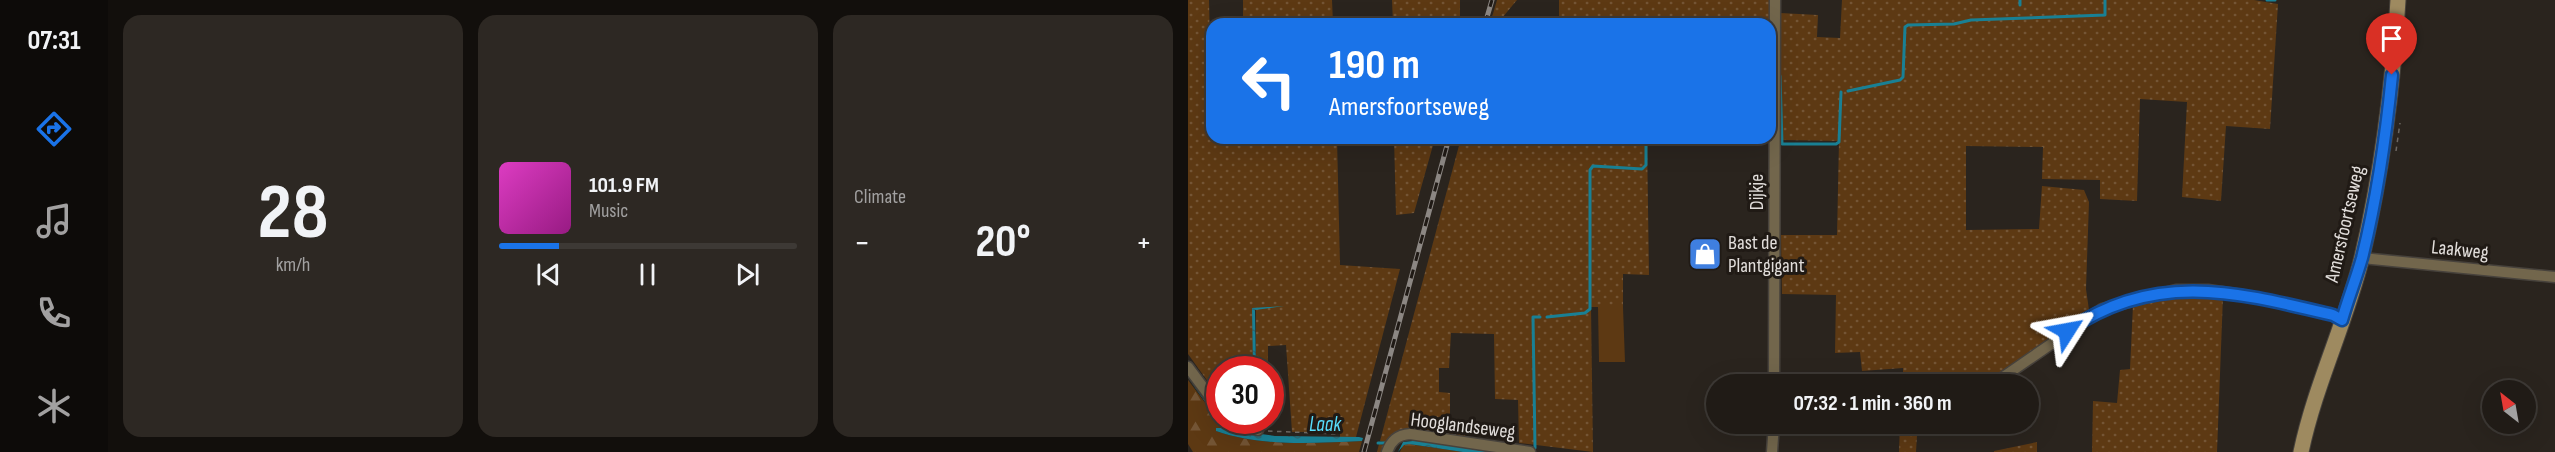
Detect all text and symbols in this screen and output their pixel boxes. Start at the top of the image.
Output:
pin [2366,13,2417,75]
icon: arrive [2375,22,2408,55]
text: 07:31 [27,25,81,57]
text: 190 m [1329,40,1420,91]
icon: left [1230,42,1308,120]
text: Amersfoortseweg [1329,91,1489,123]
icon: directions [33,108,75,150]
street label: Amersfoortseweg [2320,163,2370,285]
text: 28 [258,167,328,260]
text: 101.9 FM [589,172,659,199]
street label: Dijkje [1745,174,1769,210]
text: Climate [854,185,906,209]
text: Music [589,199,628,223]
icon: music [33,200,75,242]
text: 20° [975,215,1031,270]
text: − [854,223,870,263]
text: + [1136,223,1152,263]
place label: Bast de Plantgigant [1728,231,1805,278]
street label: Laakweg [2430,235,2490,265]
shop icon: Bast de Plantgigant [1687,236,1723,272]
text: km/h [276,253,310,277]
icon: previous [532,258,565,291]
icon: pause [631,258,664,291]
icon: next [731,258,764,291]
icon: phone [33,292,75,334]
position arrow [2035,299,2099,363]
speed limit sign: 30 [1206,356,1284,434]
north arrow [2482,380,2536,434]
map controls [2482,380,2536,434]
icon: climate [33,385,75,427]
text: 07:32 · 1 min · 360 m [1793,390,1952,417]
street label: Hooglandseweg [1409,408,1517,444]
water label: Laak [1309,412,1342,437]

